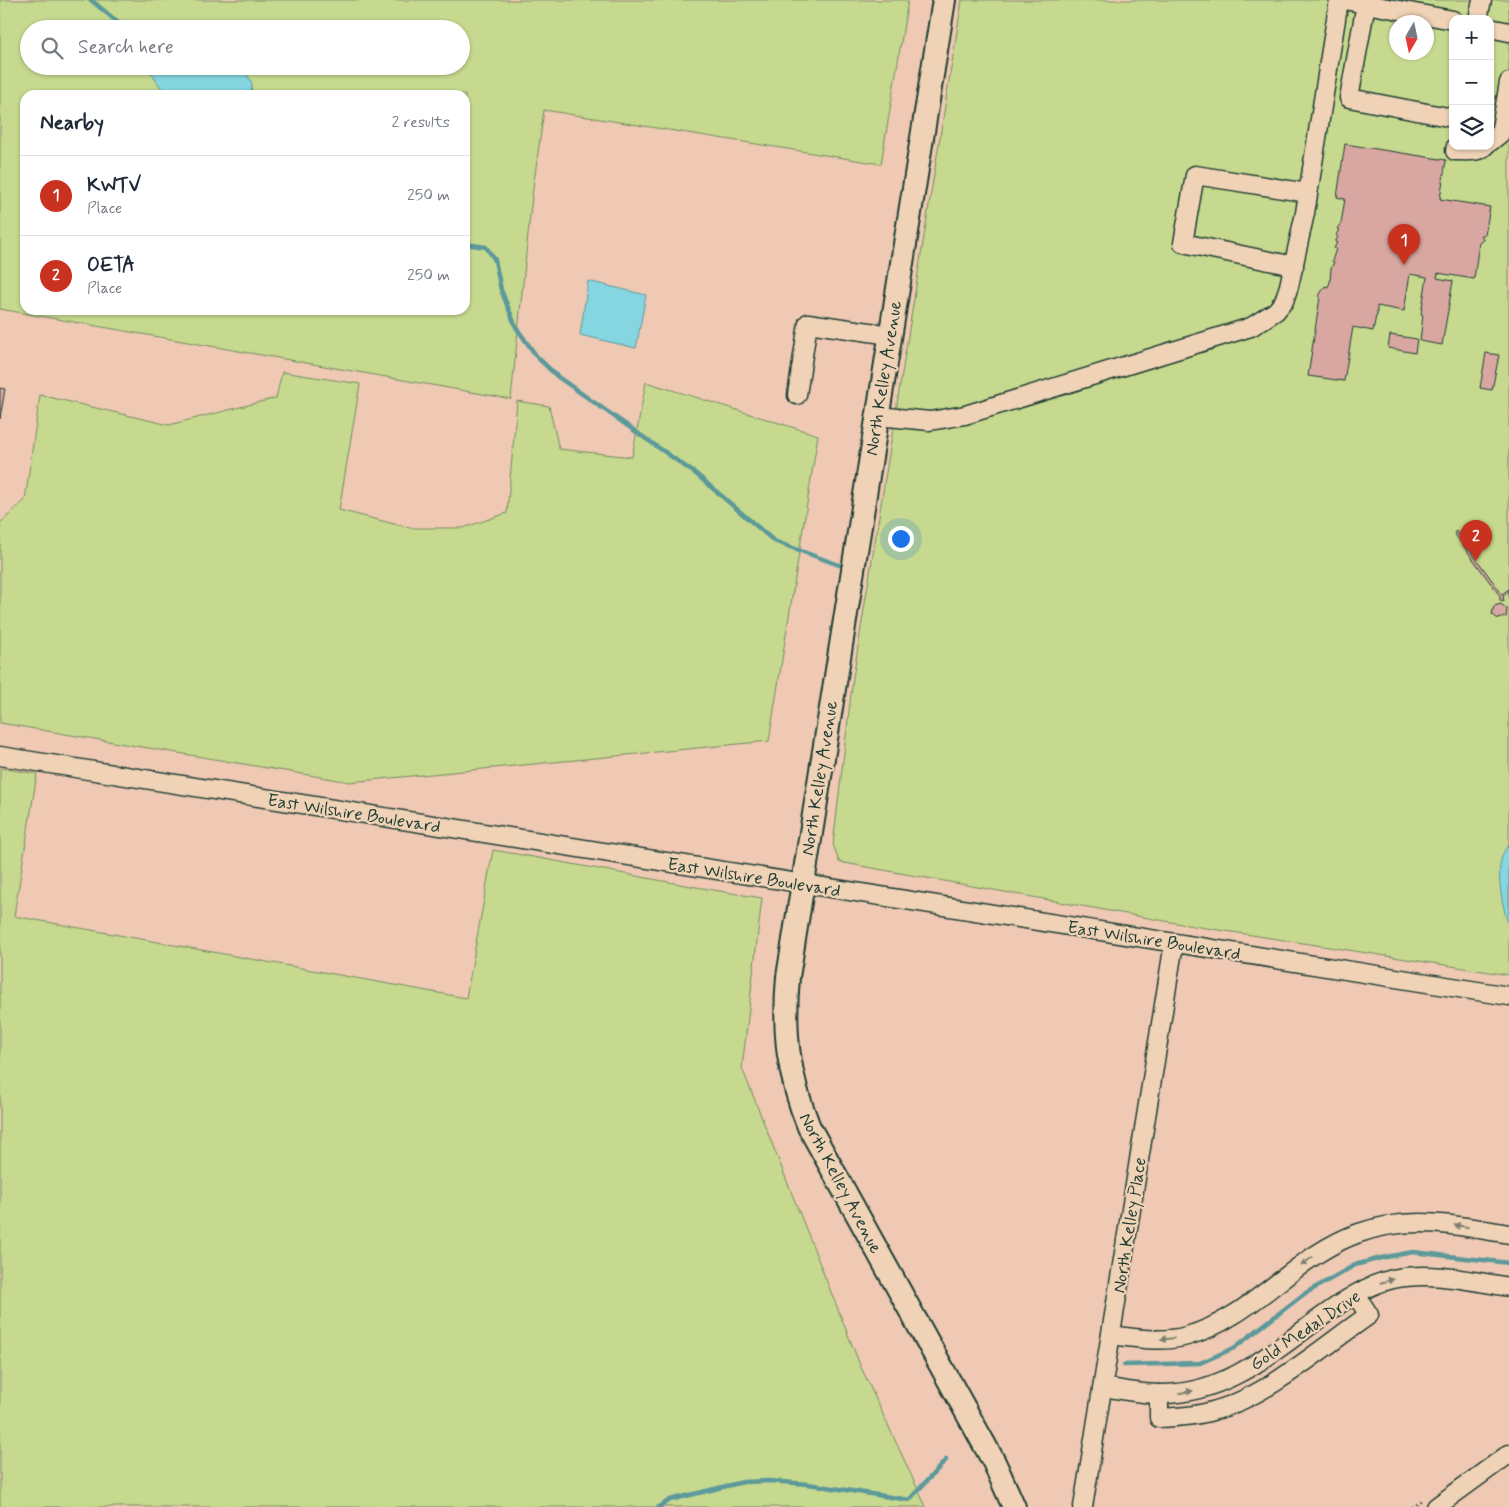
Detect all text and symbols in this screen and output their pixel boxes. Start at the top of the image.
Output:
north arrow [1389,15,1434,60]
map controls [1449,15,1494,150]
button: + [1449,15,1494,60]
search box [20,20,470,75]
icon: search [38,34,66,62]
text: Search here [78,35,174,60]
button: − [1449,60,1494,105]
button: layers [1449,105,1494,150]
text: Nearby [40,109,104,137]
text: 2 results [392,112,450,133]
text: KWTV [87,173,141,198]
text: 1 [52,185,60,206]
text: 250 m [407,185,450,206]
text: Place [87,198,122,219]
pin: 1 [1388,224,1420,265]
text: OETA [87,253,135,278]
text: 2 [52,265,60,286]
text: 250 m [407,265,450,286]
text: Place [87,278,122,299]
street label: North Kelley Avenue [860,299,908,457]
pin: 2 [1460,520,1492,561]
your location [888,526,914,552]
street label: North Kelley Avenue [796,699,844,857]
street label: East Wilshire Boulevard [266,788,442,840]
street label: East Wilshire Boulevard [666,852,842,904]
street label: East Wilshire Boulevard [1066,915,1242,967]
street label: North Kelley Avenue [793,1109,887,1258]
street label: North Kelley Place [1107,1155,1153,1295]
one-way arrow [1453,1221,1469,1229]
one-way arrow [1300,1256,1314,1266]
one-way arrow [1380,1277,1395,1285]
street label: Gold Medal Drive [1245,1285,1366,1377]
one-way arrow [1159,1335,1175,1343]
one-way arrow [1178,1387,1194,1395]

